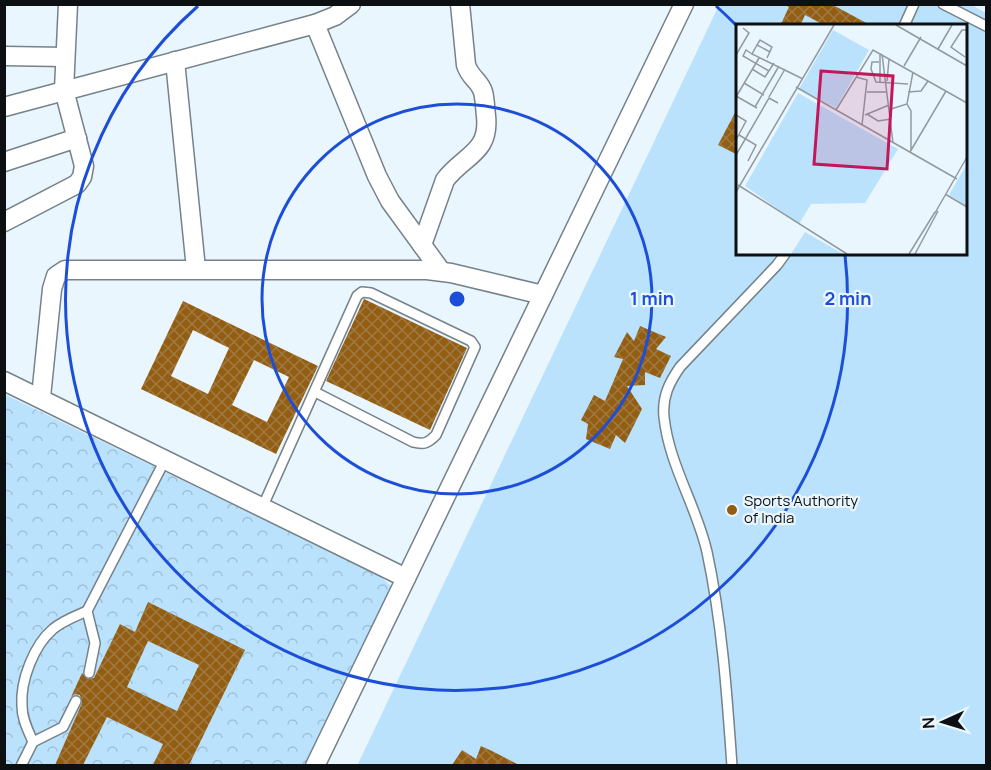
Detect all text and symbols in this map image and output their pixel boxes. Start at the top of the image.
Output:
inset map [736,24,967,255]
text: 1 min [630,286,674,310]
text: 2 min [825,286,871,310]
centre of rings [447,289,467,309]
place label: Sports Authority of India [744,490,858,528]
marker: Sports Authority of India [725,503,739,517]
north arrow [913,692,973,752]
text: N [917,717,939,730]

